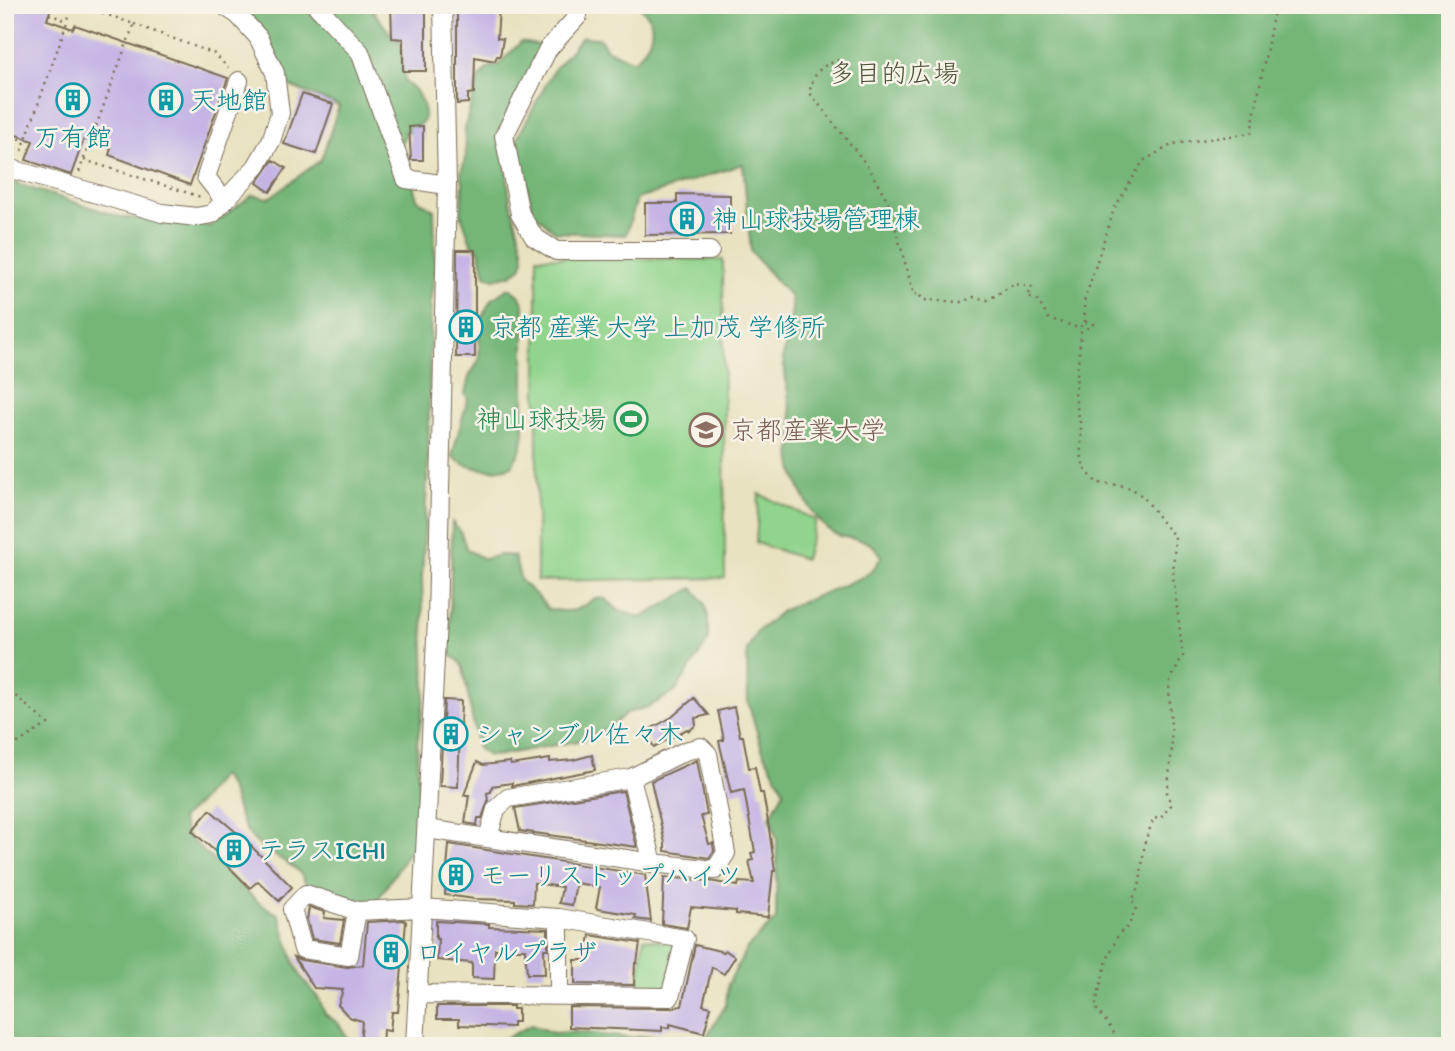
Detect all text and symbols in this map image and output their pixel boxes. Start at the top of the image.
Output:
park label: 多目的広場 [829,57,959,89]
building icon: 万有館 [54,81,92,119]
building icon: 天地館 [147,81,185,119]
place label: 天地館 [190,84,268,116]
place label: 万有館 [34,121,112,153]
building icon: 神山球技場管理棟 [668,200,706,238]
place label: 神山球技場管理棟 [712,203,920,235]
building icon: 京都 産業 大学 上加茂 学修所 [447,308,485,346]
place label: 京都 産業 大学 上加茂 学修所 [490,311,825,343]
sports icon: 神山球技場 [612,400,650,438]
place label: 神山球技場 [476,403,606,435]
school or university icon: 京都産業大学 [687,411,725,449]
place label: 京都産業大学 [730,414,886,446]
building icon: シャンブル佐々木 [432,715,470,753]
place label: シャンブル佐々木 [476,718,683,750]
building icon: テラスICHI [215,831,253,869]
place label: テラスICHI [258,834,386,866]
building icon: モーリストップハイツ [437,856,475,894]
place label: モーリストップハイツ [480,859,742,891]
building icon: ロイヤルプラザ [372,933,410,971]
place label: ロイヤルプラザ [416,936,597,968]

